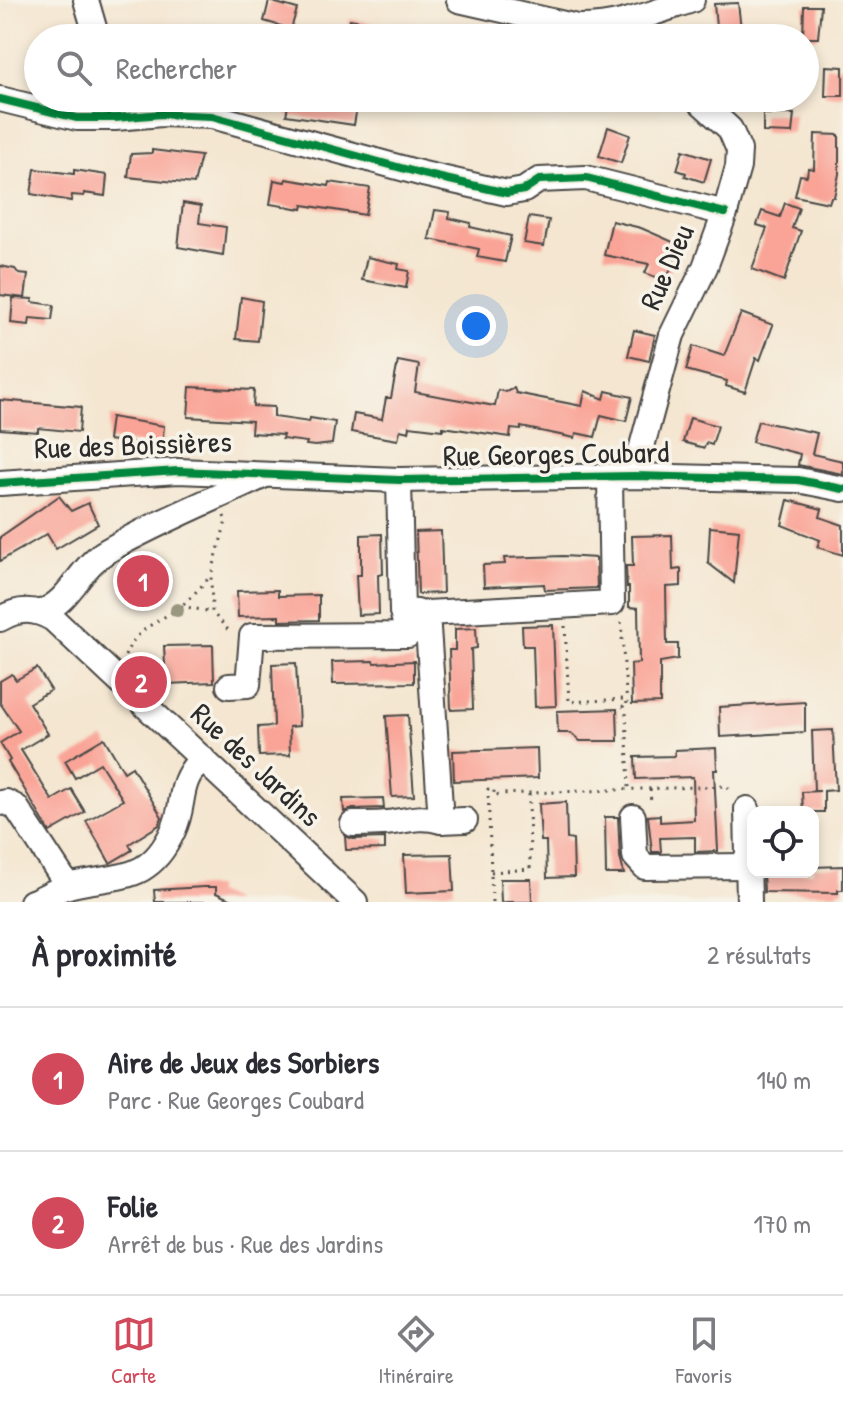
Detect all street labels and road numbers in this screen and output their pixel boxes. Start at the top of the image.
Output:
street label: Rue Dieu [630,218,703,316]
street label: Rue des Boissières [34,421,232,467]
street label: Rue Georges Coubard [443,431,670,475]
street label: Rue des Jardins [183,694,330,835]

